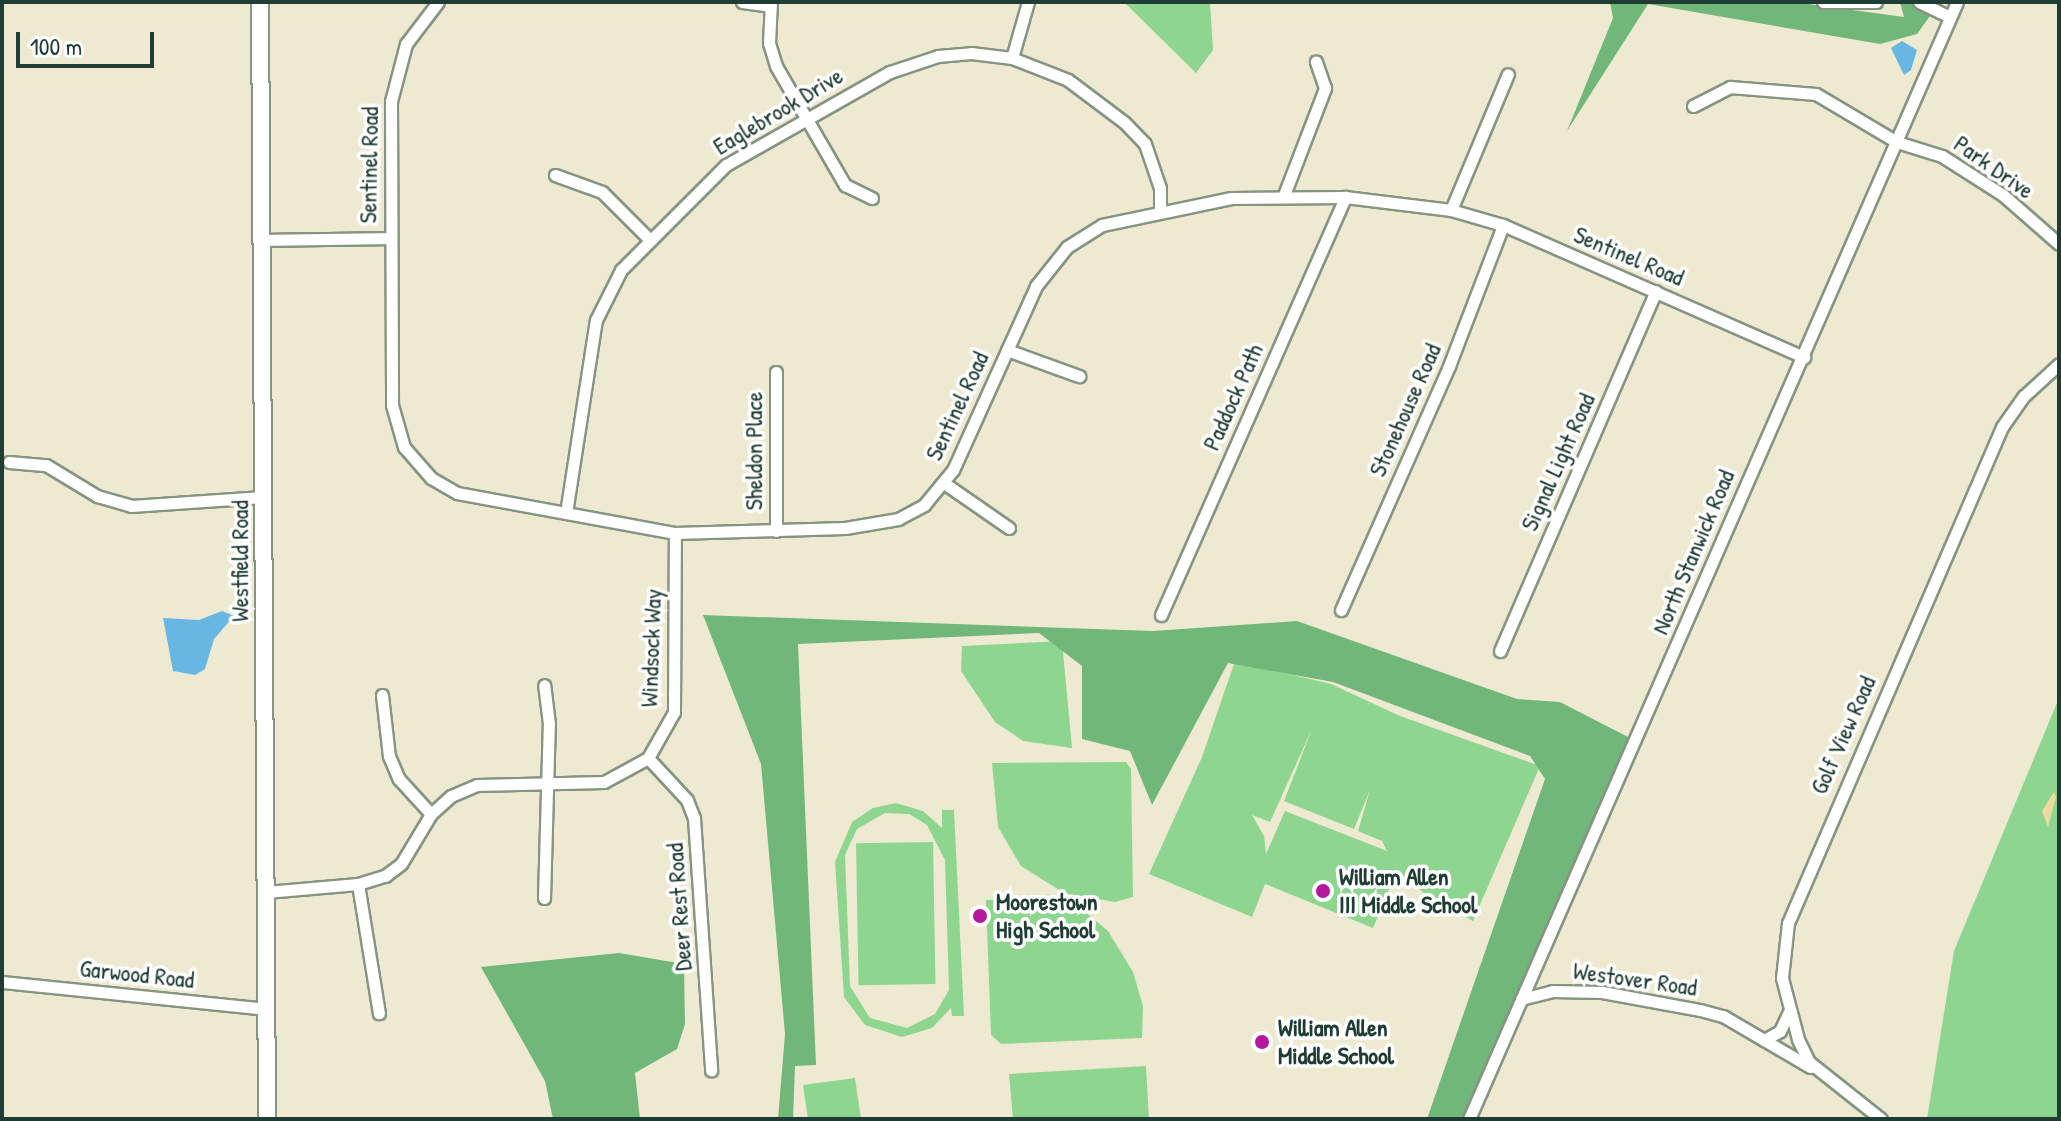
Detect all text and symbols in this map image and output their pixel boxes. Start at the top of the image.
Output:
scale bar [20,16,158,66]
text: 100 m [30,30,82,62]
street label: Eaglebrook Drive [708,61,848,161]
street label: Sentinel Road [354,106,384,224]
street label: Park Drive [1949,129,2039,205]
street label: Sentinel Road [1570,220,1688,292]
street label: Paddock Path [1197,339,1269,455]
street label: Stonehouse Road [1363,339,1447,481]
street label: Sentinel Road [919,347,995,465]
street label: Signal Light Road [1515,389,1601,535]
street label: Sheldon Place [740,392,768,510]
street label: North Stanwick Road [1645,466,1741,638]
street label: Westfield Road [226,500,254,622]
street label: Windsock Way [635,588,667,708]
street label: Golf View Road [1804,672,1882,798]
street label: Deer Rest Road [660,842,698,972]
place label: William Allen III Middle School [1339,863,1477,919]
marker: William Allen III Middle School [1314,882,1332,900]
place label: Moorestown High School [996,888,1098,944]
marker: Moorestown High School [971,907,989,925]
street label: Garwood Road [78,954,196,994]
street label: Westover Road [1571,956,1699,1002]
place label: William Allen Middle School [1278,1014,1394,1070]
marker: William Allen Middle School [1253,1033,1271,1051]

